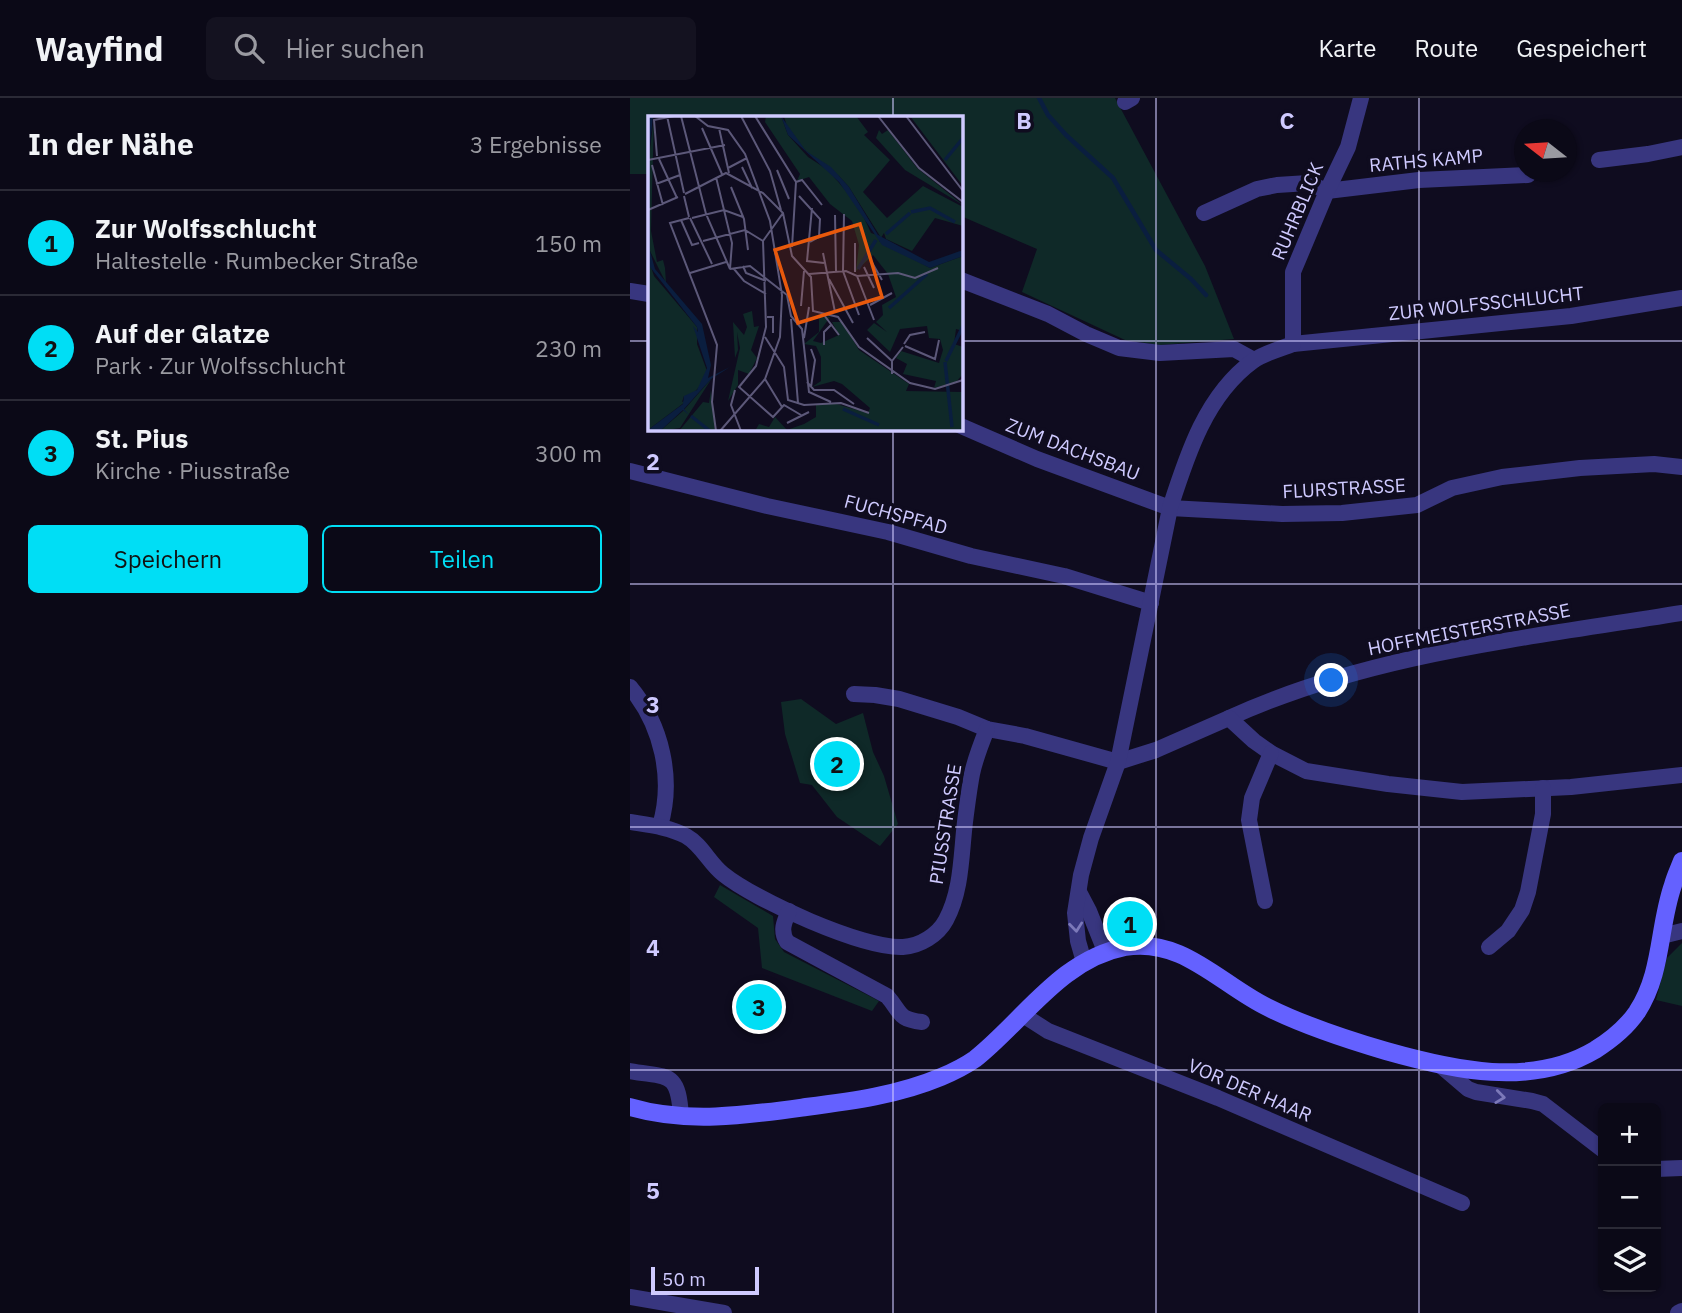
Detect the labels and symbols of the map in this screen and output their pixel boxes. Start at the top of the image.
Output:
text: B [1016,105,1032,135]
text: C [1280,105,1295,135]
inset map [648,116,962,430]
north arrow [1514,119,1577,182]
street label: RATHS KAMP [1368,143,1484,177]
street label: RUHRBLICK [1266,159,1328,263]
street label: ZUR WOLFSSCHLUCHT [1387,281,1585,325]
street label: ZUM DACHSBAU [1003,412,1143,486]
text: 2 [646,446,660,476]
street label: FLURSTRASSE [1282,473,1406,503]
street label: FUCHSPFAD [842,489,950,539]
street label: HOFFMEISTERSTRASSE [1366,598,1572,660]
your location [1314,663,1348,697]
text: 3 [646,689,660,719]
pin: 2 [814,738,860,790]
street label: PIUSSTRASSE [924,762,966,886]
pin: 1 [1107,898,1153,950]
one-way arrow [1069,921,1084,933]
text: 4 [646,932,660,962]
pin: 3 [736,981,782,1033]
street label: VOR DER HAAR [1184,1053,1316,1127]
one-way arrow [1494,1089,1506,1104]
text: 5 [646,1175,660,1205]
scale bar [651,1264,760,1296]

